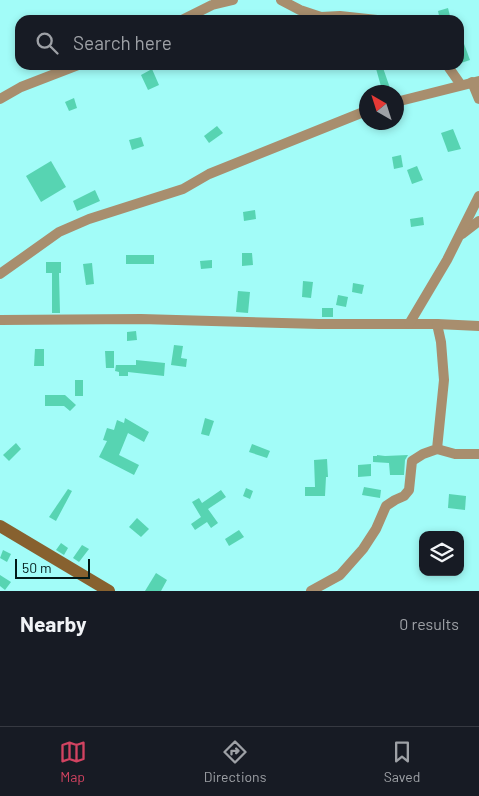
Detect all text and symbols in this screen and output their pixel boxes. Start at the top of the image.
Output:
search box [15,15,464,70]
icon: search [33,29,61,57]
text: Search here [73,31,172,54]
north arrow [359,85,404,130]
map controls [419,531,464,576]
button: layers [419,531,464,576]
scale bar [15,556,90,579]
text: 50 m [22,559,51,576]
text: Nearby [20,611,86,636]
text: 0 results [399,614,459,633]
tab: Map [59,738,87,785]
tab: Directions [204,738,266,785]
tab: Saved [384,738,420,785]

